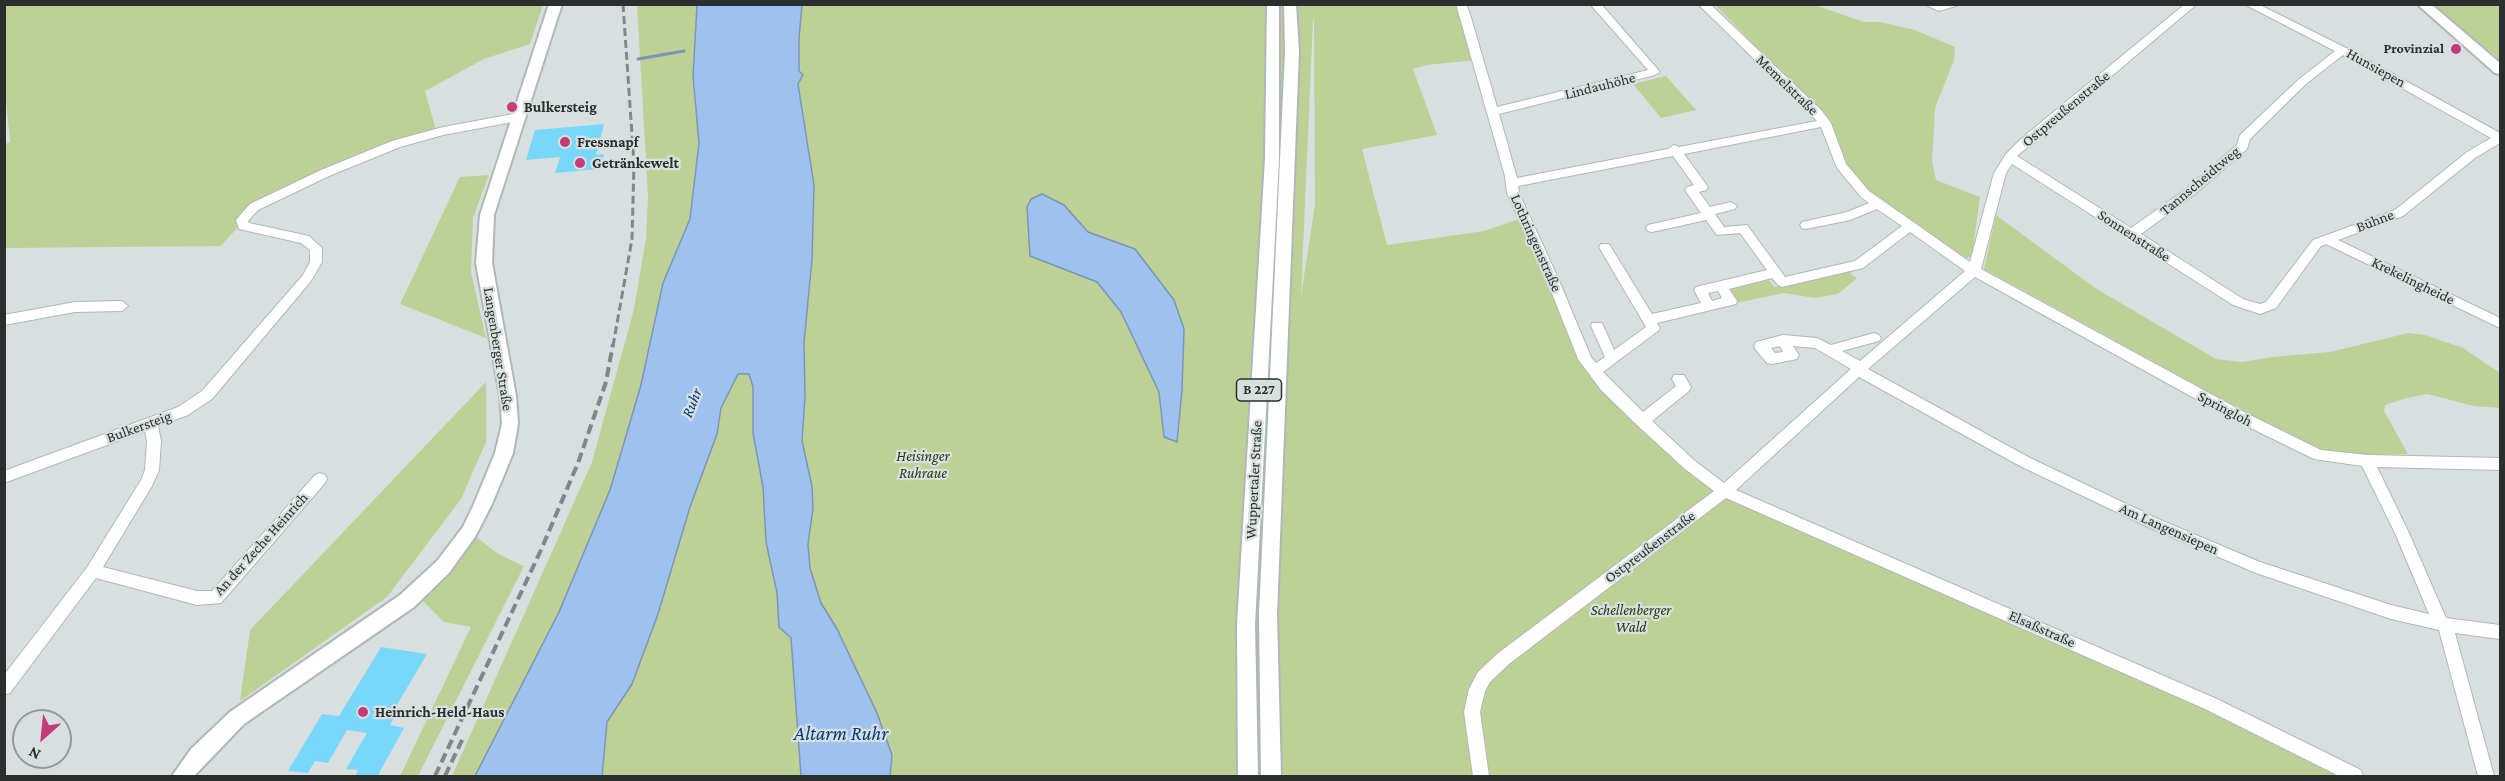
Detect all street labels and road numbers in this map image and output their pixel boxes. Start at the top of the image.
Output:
street label: Hunsiepen [2343,44,2409,92]
street label: Memelstraße [1752,51,1822,119]
street label: Ostpreußenstraße [2018,67,2114,151]
street label: Lindauhöhe [1563,69,1637,103]
street label: Tannscheidtweg [2156,142,2244,220]
street label: Lothringenstraße [1506,191,1566,295]
street label: Sonnenstraße [2094,206,2174,266]
street label: Bühne [2354,206,2396,236]
street label: Krekelingheide [2369,253,2457,309]
street label: Langenberger Straße [479,286,517,412]
road number: B 227 [1236,379,1282,401]
street label: Springloh [2195,387,2255,431]
street label: Bulkersteig [104,407,174,447]
street label: Wuppertaler Straße [1242,420,1266,540]
street label: An der Zeche Heinrich [210,489,312,599]
street label: Am Langensiepen [2117,499,2221,559]
street label: Ostpreußenstraße [1601,507,1699,587]
street label: Elsaßstraße [2006,606,2078,652]

